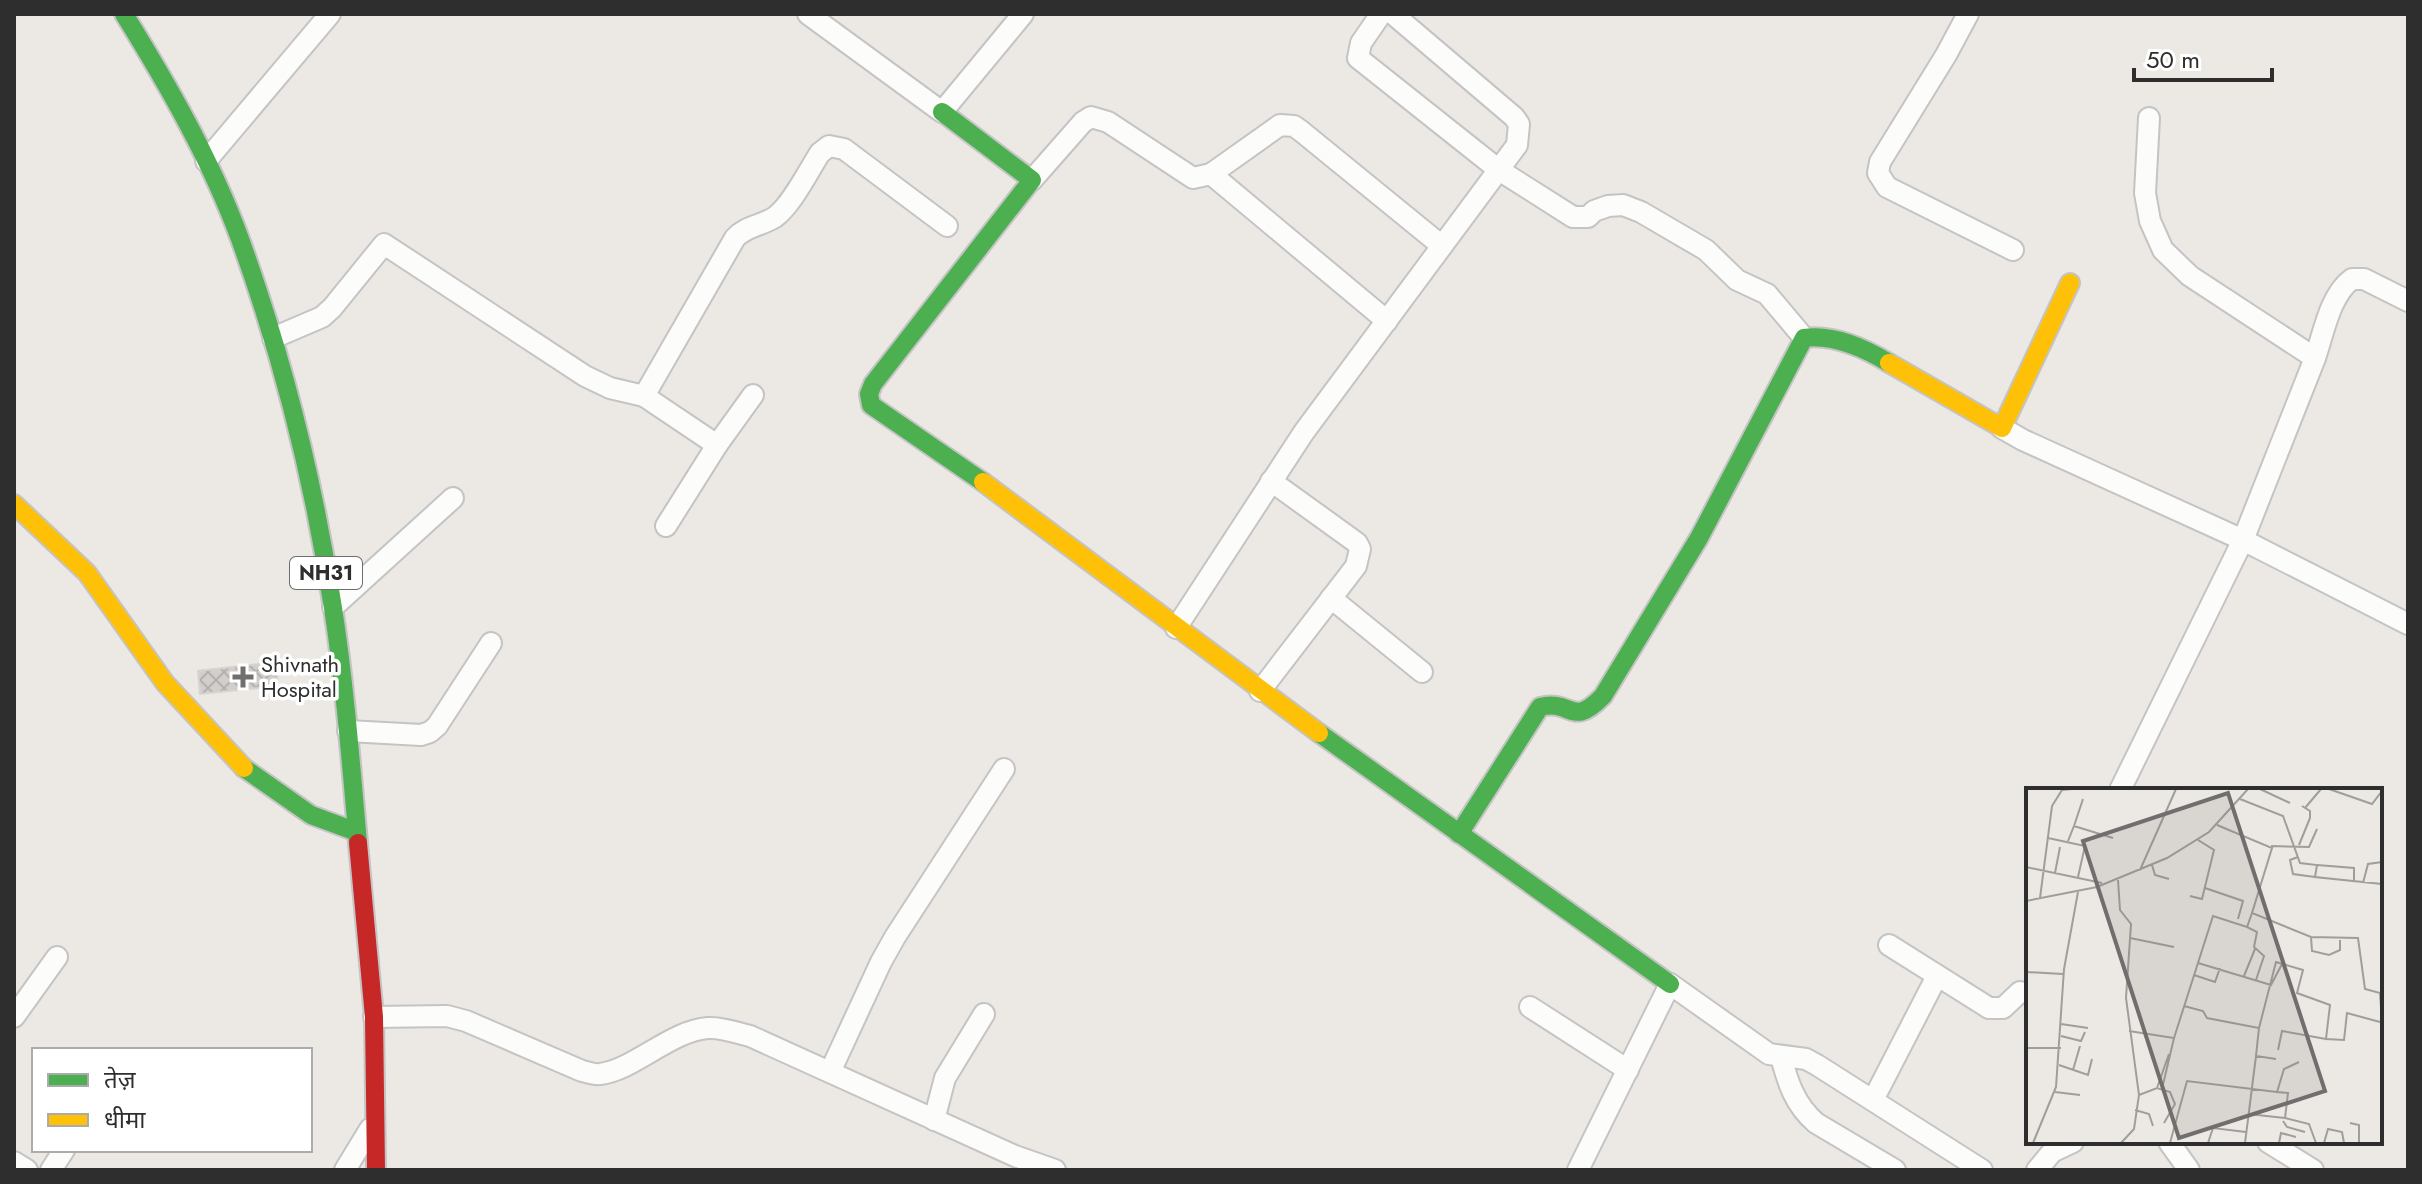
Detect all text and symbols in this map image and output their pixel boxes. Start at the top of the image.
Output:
scale bar [2134,32,2272,82]
text: 50 m [2146,42,2200,77]
road number: NH31 [290,557,362,589]
place label: Shivnath Hospital [261,648,339,705]
marker: Shivnath Hospital [232,666,254,688]
inset map [2026,788,2382,1144]
legend [32,1048,312,1152]
text: तेज़ [104,1062,137,1097]
text: धीमा [104,1102,146,1137]

